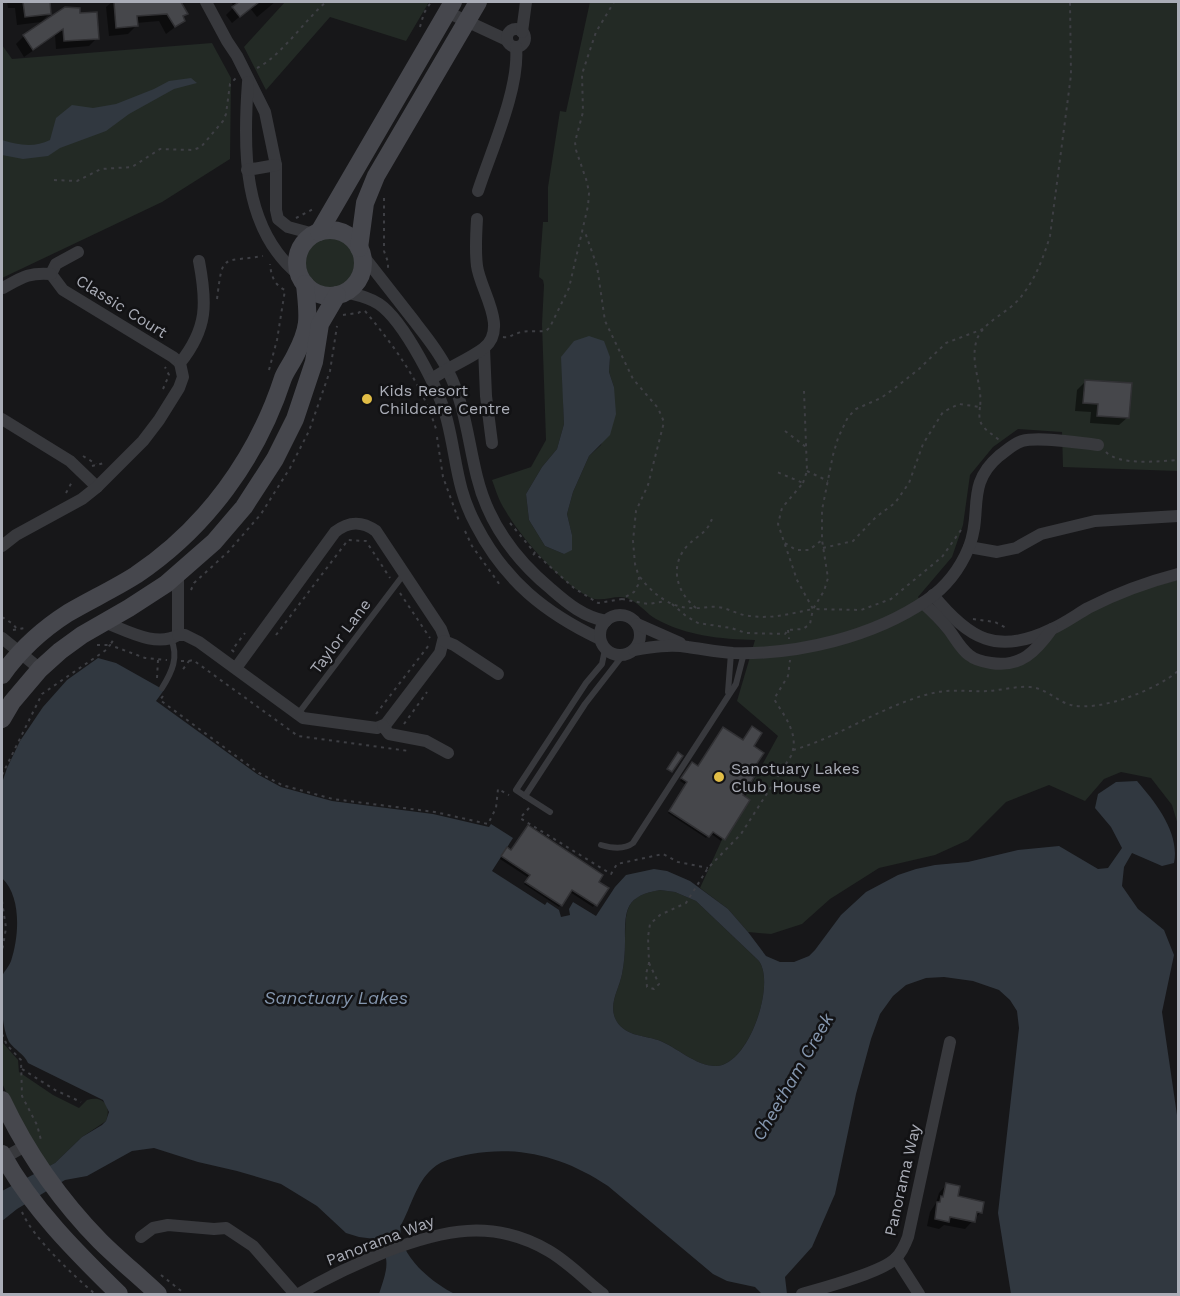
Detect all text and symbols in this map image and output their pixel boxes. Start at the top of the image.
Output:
street label: Classic Court [73,271,171,342]
place label: Kids Resort Childcare Centre [379,381,510,418]
marker: Kids Resort Childcare Centre [360,392,374,406]
street label: Taylor Lane [306,595,375,677]
place label: Sanctuary Lakes Club House [731,759,860,796]
marker: Sanctuary Lakes Club House [712,770,726,784]
water label: Sanctuary Lakes [264,987,408,1008]
water label: Cheetham Creek [747,1008,838,1144]
street label: Panorama Way [880,1122,925,1238]
street label: Panorama Way [323,1211,438,1270]

